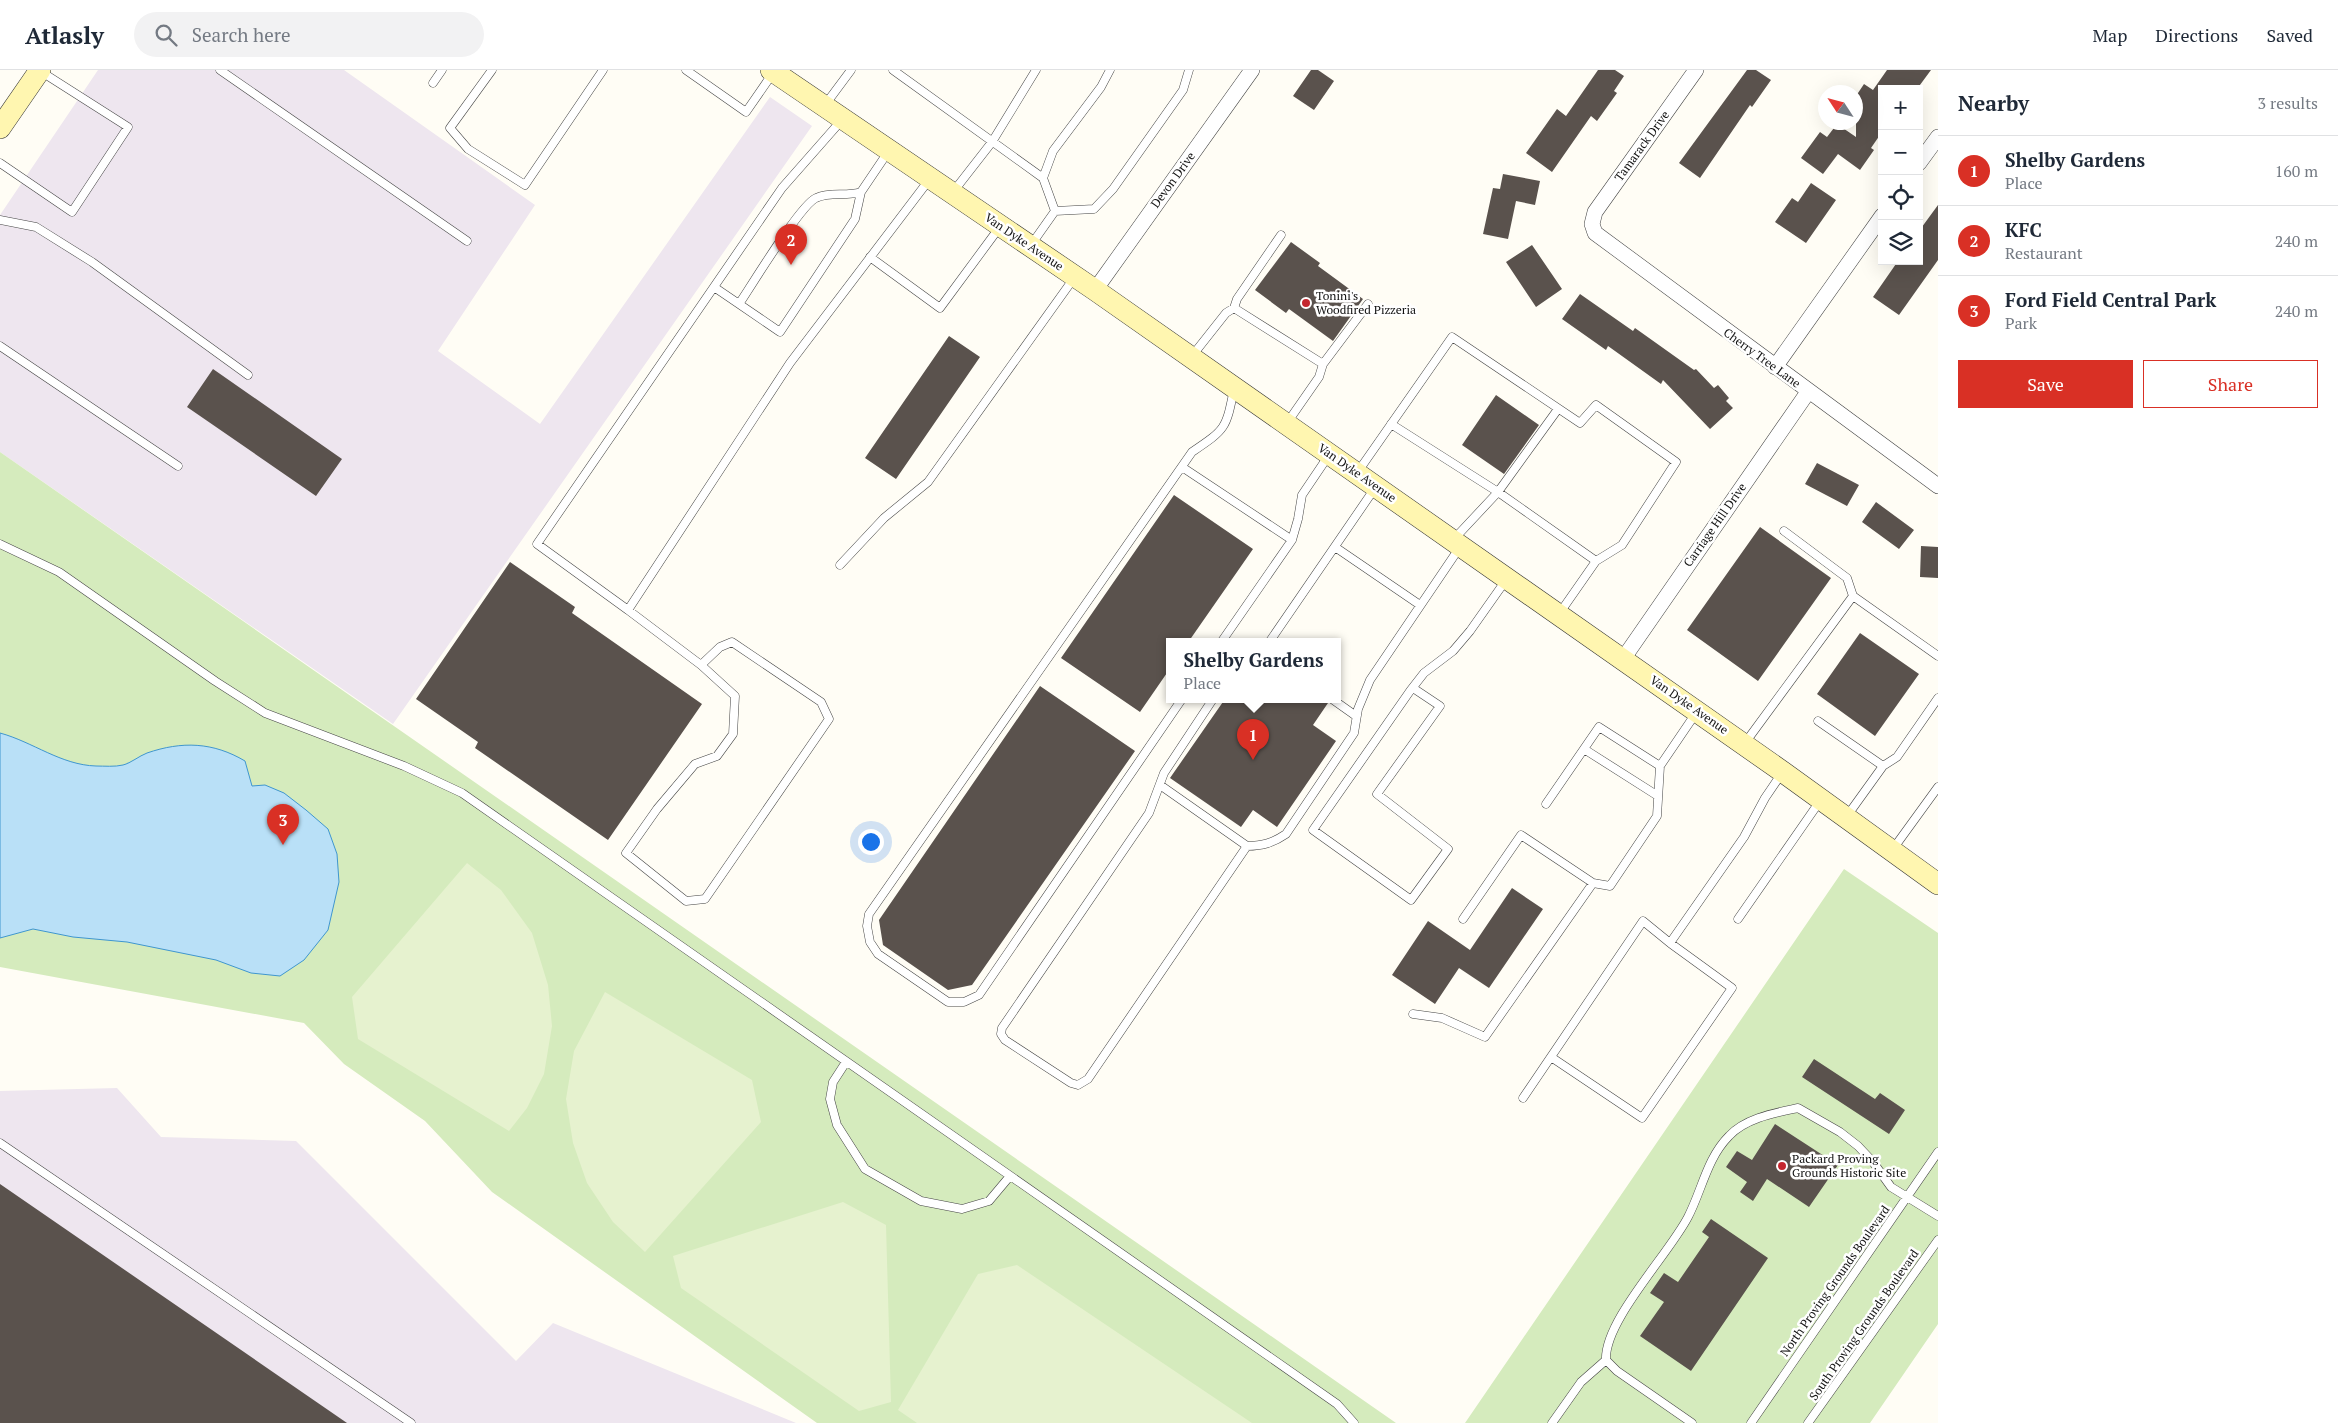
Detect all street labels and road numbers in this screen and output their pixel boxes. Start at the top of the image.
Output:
street label: Tamarack Drive [1611,108,1672,184]
street label: Devon Drive [1147,149,1198,211]
street label: Van Dyke Avenue [982,210,1067,274]
street label: Cherry Tree Lane [1721,325,1804,391]
street label: Van Dyke Avenue [1315,440,1399,505]
street label: Carriage Hill Drive [1680,480,1749,570]
street label: Van Dyke Avenue [1647,672,1731,737]
street label: North Proving Grounds Boulevard [1777,1202,1893,1359]
street label: South Proving Grounds Boulevard [1806,1246,1922,1403]

